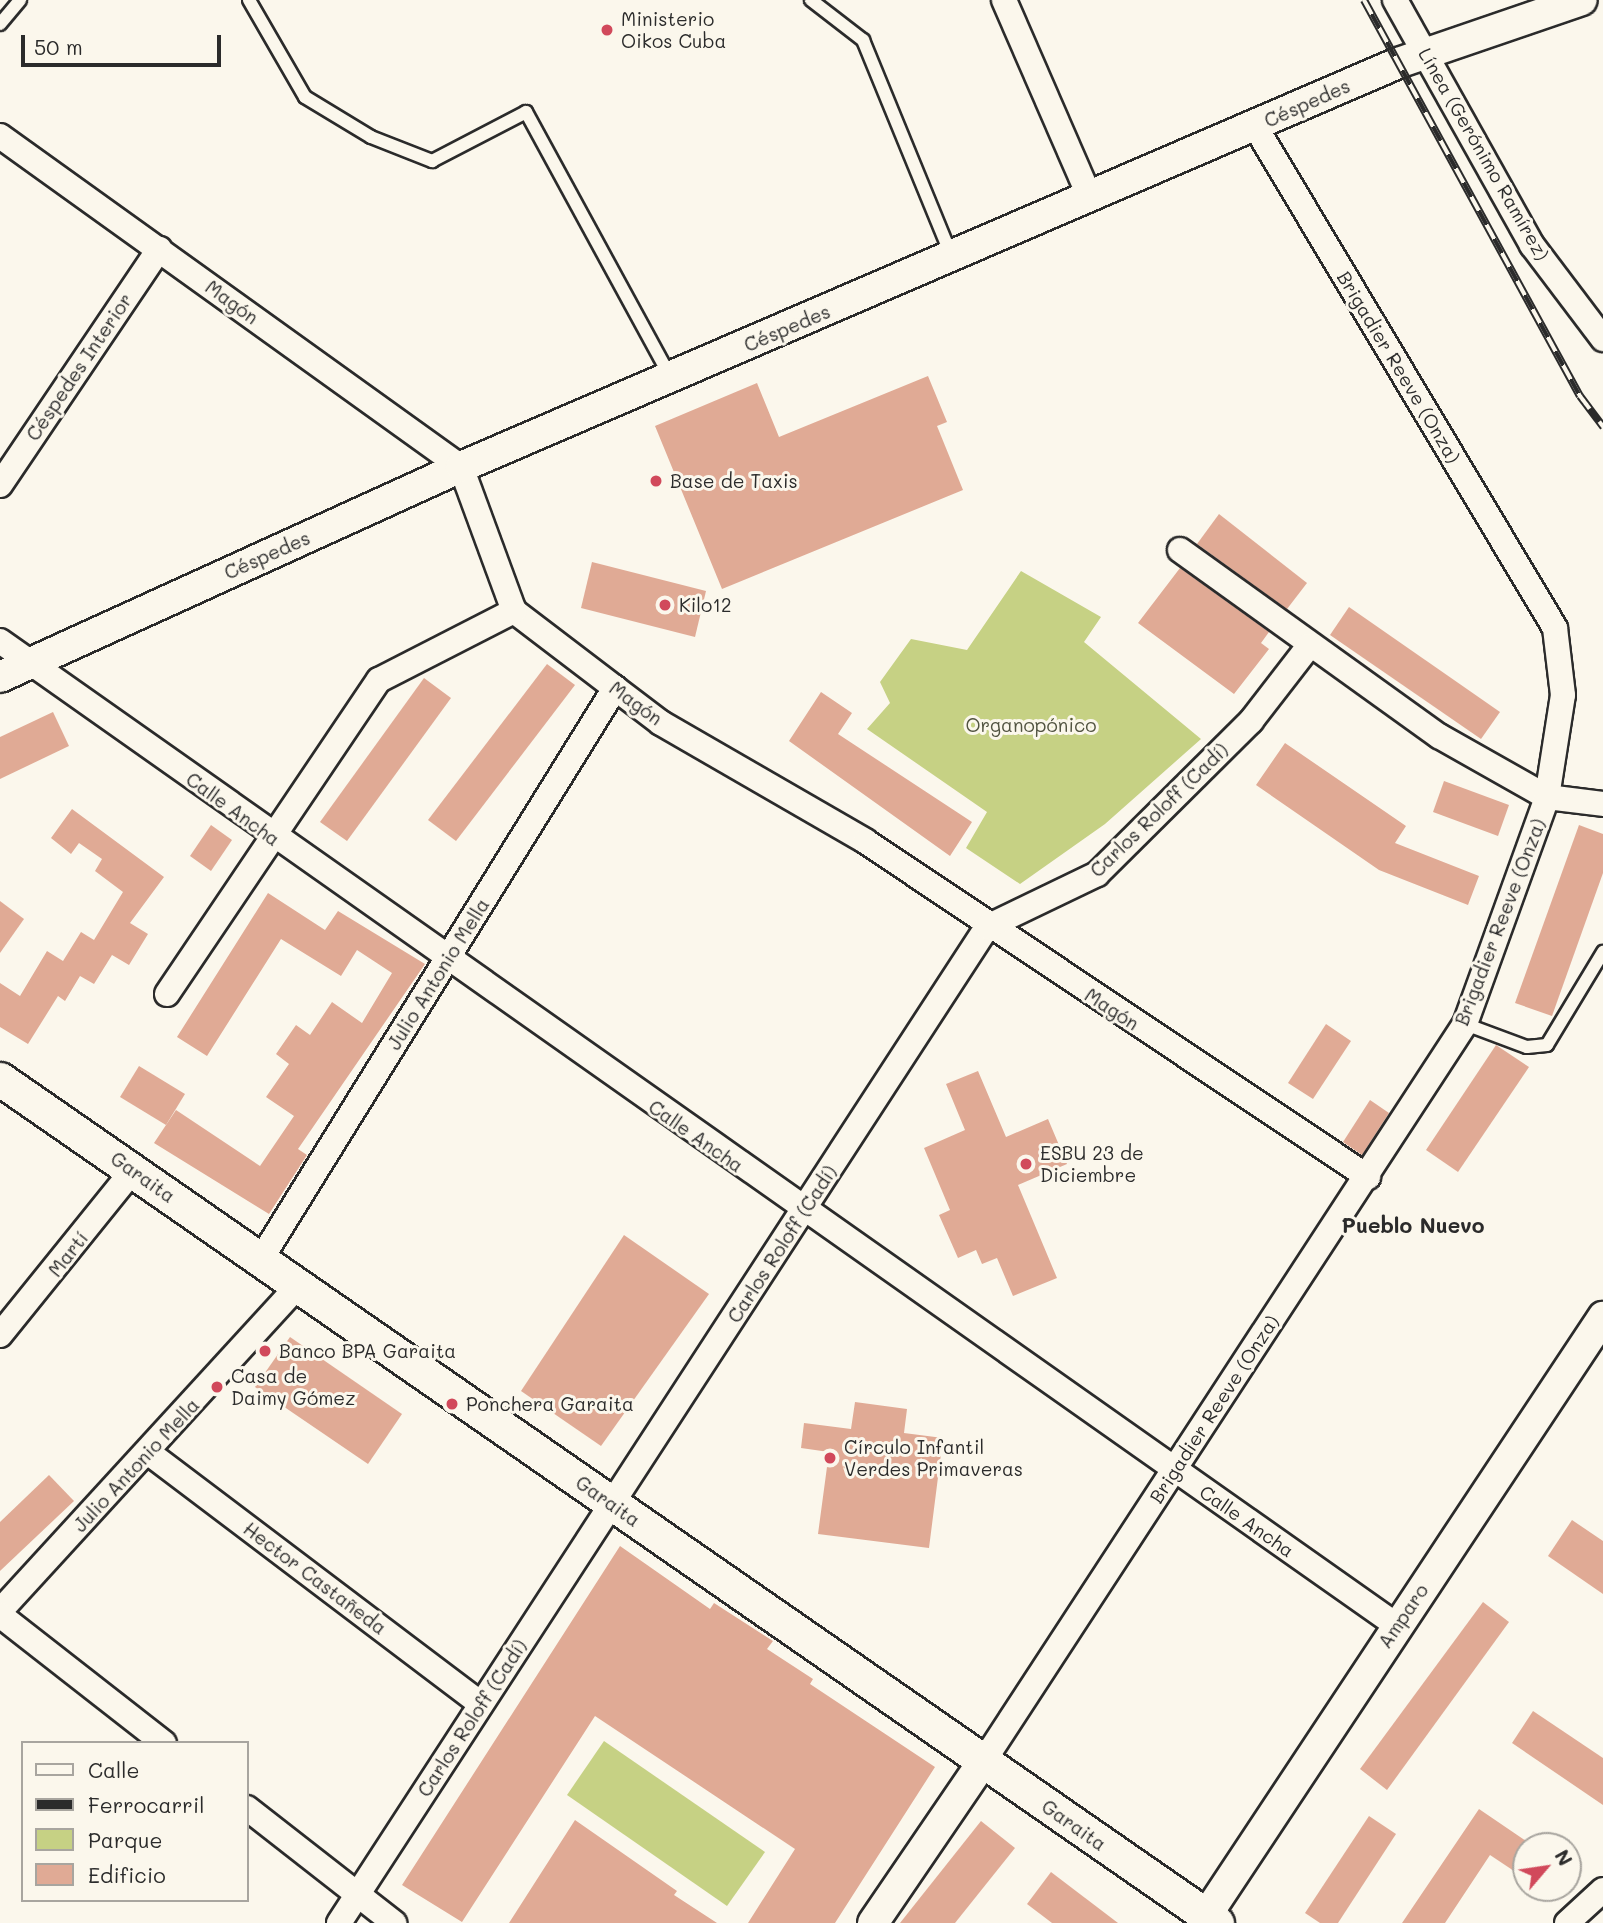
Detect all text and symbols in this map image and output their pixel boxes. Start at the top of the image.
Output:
place label: Ministerio Oikos Cuba [621,8,726,52]
scale bar [24,21,224,65]
marker: Ministerio Oikos Cuba [599,22,615,38]
text: 50 m [34,33,83,60]
street label: Línea (Gerónimo Ramírez) [1414,44,1554,264]
street label: Céspedes [1261,74,1353,132]
street label: Brigadier Reeve (Onza) [1333,267,1465,467]
street label: Magón [201,275,263,329]
street label: Céspedes Interior [21,289,137,445]
street label: Céspedes [740,300,834,356]
place label: Base de Taxis [670,470,798,492]
marker: Base de Taxis [648,473,664,489]
street label: Céspedes [221,526,313,584]
place label: Kilo12 [679,594,731,616]
marker: Kilo12 [657,597,673,613]
street label: Magón [605,676,667,730]
park label: Organopónico [965,714,1097,736]
street label: Carlos Roloff (Cadí) [1085,738,1233,882]
street label: Calle Ancha [182,767,284,851]
street label: Brigadier Reeve (Onza) [1450,815,1550,1029]
street label: Julio Antonio Mella [382,894,494,1054]
street label: Magón [1081,983,1143,1035]
street label: Calle Ancha [644,1095,748,1177]
place label: ESBU 23 de Diciembre [1040,1142,1144,1186]
street label: Garaita [106,1147,180,1207]
marker: ESBU 23 de Diciembre [1018,1156,1034,1172]
street label: Carlos Roloff (Cadí) [723,1161,841,1327]
district label: Pueblo Nuevo [1342,1212,1484,1238]
street label: Martí [43,1227,93,1281]
street label: Brigadier Reeve (Onza) [1145,1311,1283,1507]
place label: Banco BPA Garaita [279,1340,456,1362]
marker: Banco BPA Garaita [257,1343,273,1359]
place label: Casa de Daimy Gómez [231,1365,356,1409]
marker: Casa de Daimy Gómez [209,1379,225,1395]
place label: Ponchera Garaita [466,1393,634,1415]
street label: Julio Antonio Mella [68,1394,204,1536]
marker: Ponchera Garaita [444,1396,460,1412]
place label: Círculo Infantil Verdes Primaveras [844,1436,1023,1480]
marker: Círculo Infantil Verdes Primaveras [822,1450,838,1466]
street label: Garaita [571,1471,645,1531]
street label: Calle Ancha [1195,1480,1299,1562]
street label: Hector Castañeda [239,1517,391,1639]
street label: Amparo [1373,1580,1433,1652]
street label: Carlos Roloff (Cadí) [413,1635,531,1801]
legend [21,1741,248,1902]
text: Calle [88,1756,140,1783]
text: Ferrocarril [88,1791,205,1818]
street label: Garaita [1037,1795,1111,1855]
text: Parque [88,1826,162,1853]
north arrow [1512,1832,1582,1902]
text: N [1550,1845,1578,1870]
text: Edificio [88,1861,166,1888]

